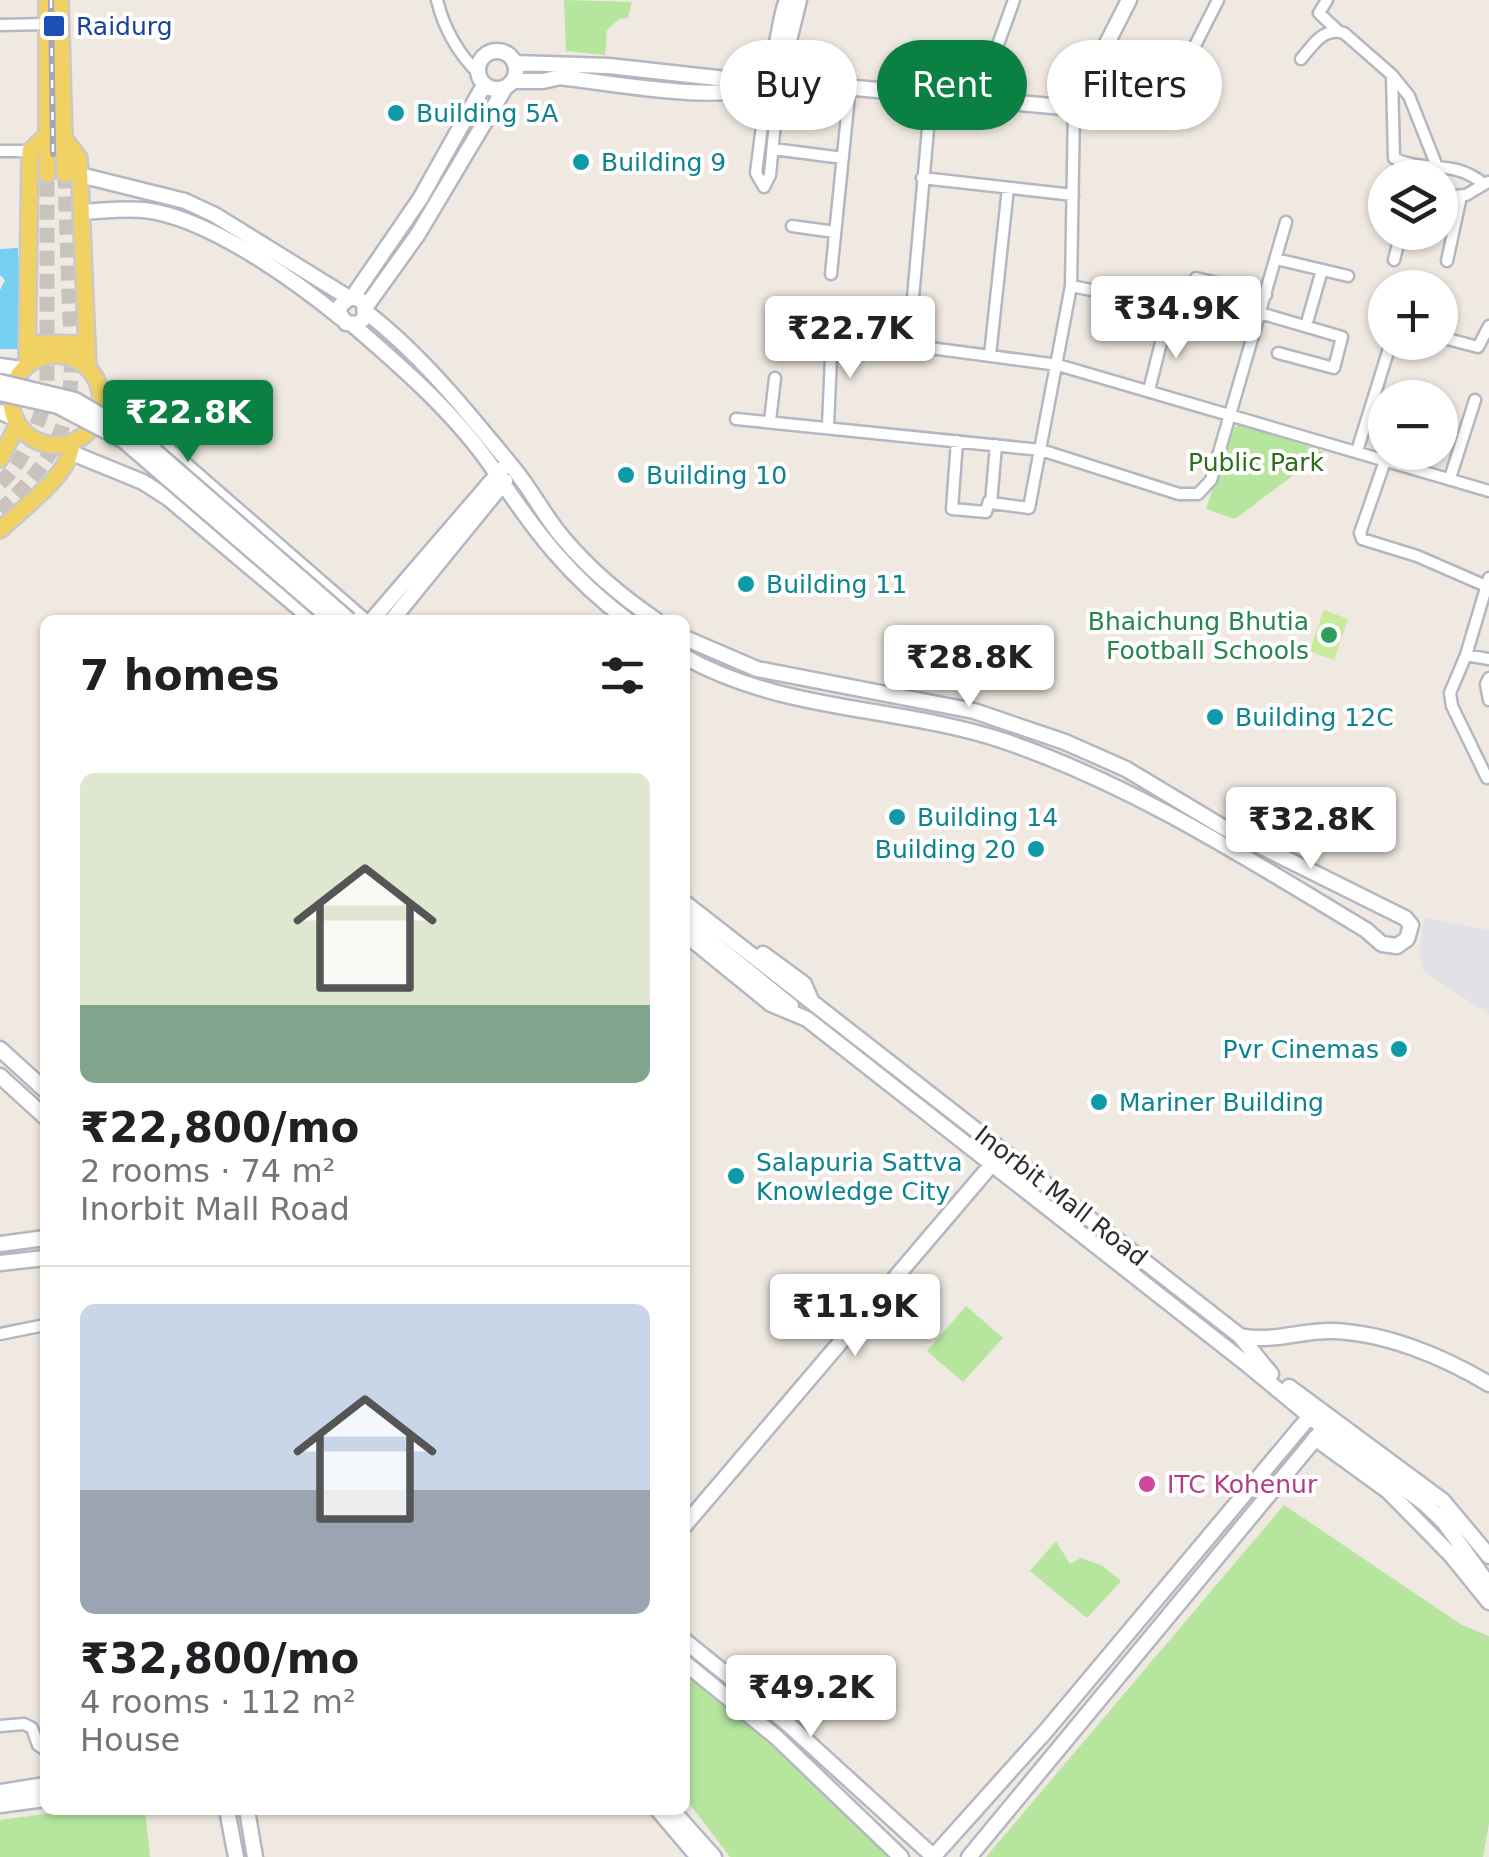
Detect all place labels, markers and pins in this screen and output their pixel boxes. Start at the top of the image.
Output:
place label: Raidurg [76,12,173,41]
marker: Raidurg [41,13,67,39]
place label: Building 5A [416,99,558,128]
marker: Building 5A [385,102,407,124]
place label: Building 9 [601,148,726,177]
marker: Building 9 [570,151,592,173]
pin: ₹34.9K [1095,276,1257,361]
pin: ₹22.7K [769,296,931,381]
pin: ₹22.8K [107,380,269,465]
place label: Building 10 [646,461,787,490]
marker: Building 10 [615,464,637,486]
place label: Building 11 [766,570,907,599]
marker: Building 11 [735,573,757,595]
place label: Bhaichung Bhutia Football Schools [1088,607,1309,665]
marker: Bhaichung Bhutia Football Schools [1318,624,1340,646]
pin: ₹28.8K [888,625,1050,710]
place label: Building 12C [1235,703,1394,732]
marker: Building 12C [1204,706,1226,728]
pin: ₹32.8K [1230,787,1392,872]
place label: Building 14 [917,803,1058,832]
marker: Building 14 [886,806,908,828]
place label: Building 20 [875,835,1016,864]
marker: Building 20 [1025,838,1047,860]
place label: Pvr Cinemas [1223,1035,1379,1064]
marker: Pvr Cinemas [1388,1038,1410,1060]
place label: Mariner Building [1119,1088,1324,1117]
marker: Mariner Building [1088,1091,1110,1113]
place label: Salapuria Sattva Knowledge City [756,1148,963,1206]
marker: Salapuria Sattva Knowledge City [725,1165,747,1187]
pin: ₹11.9K [774,1274,936,1359]
place label: ITC Kohenur [1167,1470,1318,1499]
marker: ITC Kohenur [1136,1473,1158,1495]
pin: ₹49.2K [730,1655,892,1740]

